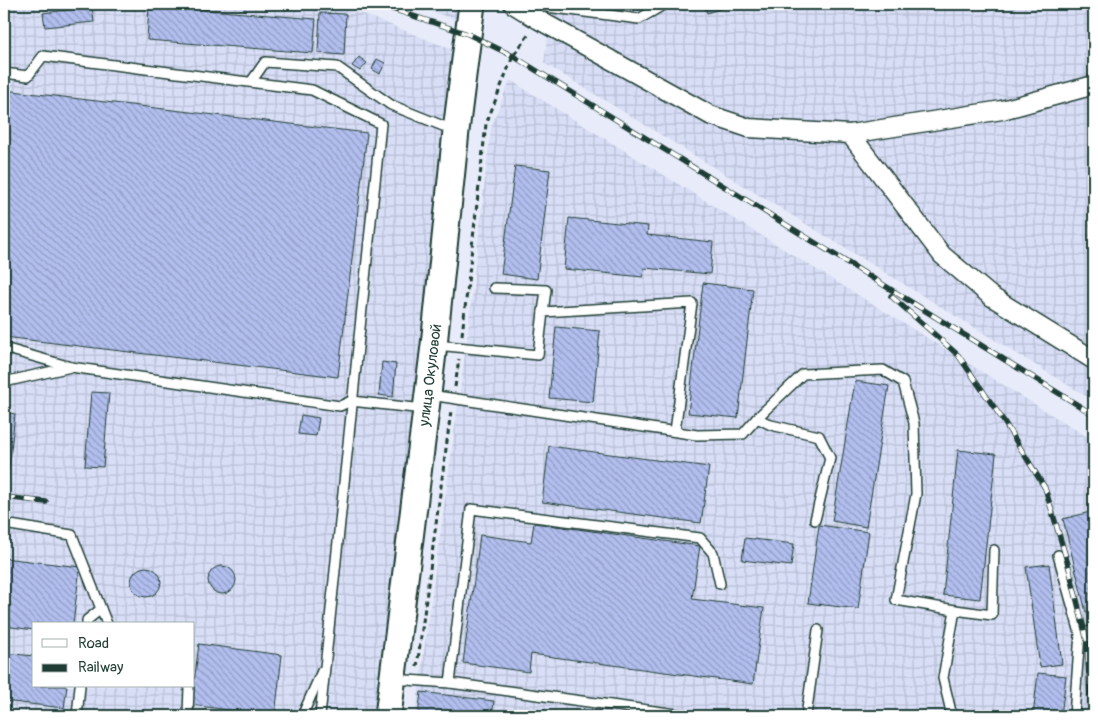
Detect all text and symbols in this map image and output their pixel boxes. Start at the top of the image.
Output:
street label: улица Окуловой [415,323,446,428]
legend [32,622,195,688]
text: Road [78,634,109,653]
text: Railway [78,658,124,677]

